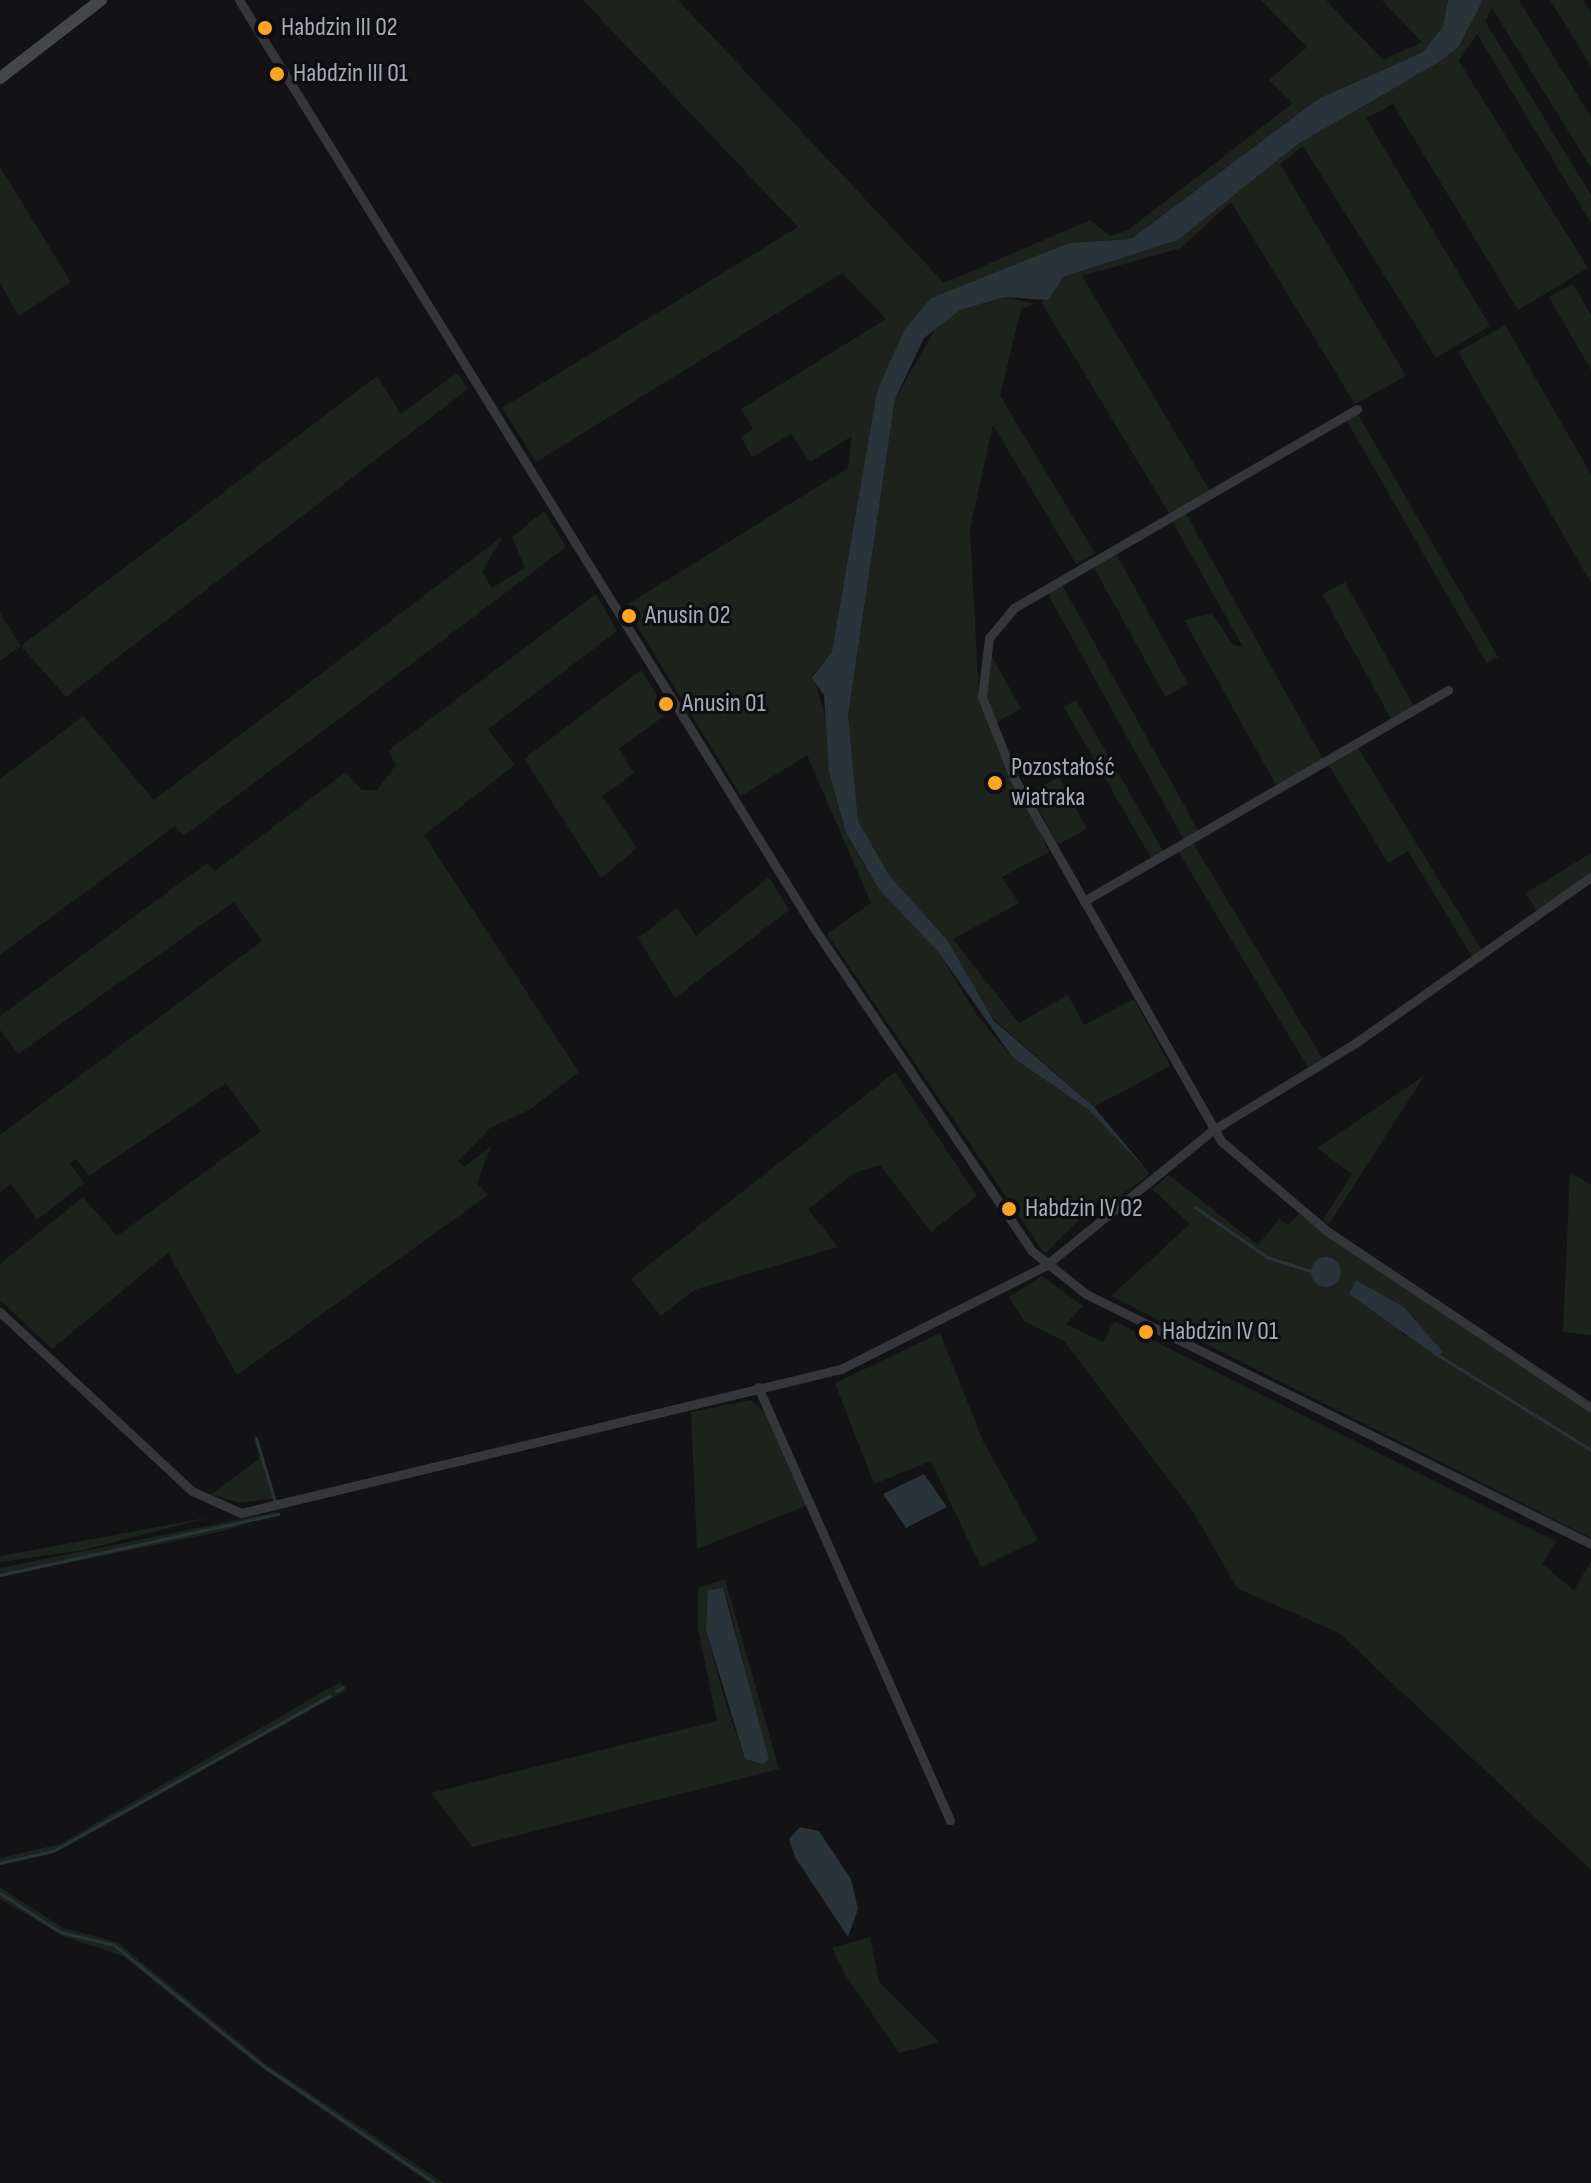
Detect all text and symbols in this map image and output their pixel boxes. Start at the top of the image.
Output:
place label: Habdzin III 02 [281,12,397,44]
marker: Habdzin III 02 [256,19,274,37]
place label: Habdzin III 01 [293,58,408,90]
marker: Habdzin III 01 [268,65,286,83]
place label: Anusin 02 [645,600,730,632]
marker: Anusin 02 [620,607,638,625]
place label: Anusin 01 [682,688,766,720]
marker: Anusin 01 [657,695,675,713]
place label: Pozostałość wiatraka [1011,752,1115,814]
marker: Pozostałość wiatraka [986,774,1004,792]
place label: Habdzin IV 02 [1025,1193,1143,1225]
marker: Habdzin IV 02 [1000,1200,1018,1218]
place label: Habdzin IV 01 [1162,1316,1278,1348]
marker: Habdzin IV 01 [1137,1323,1155,1341]

